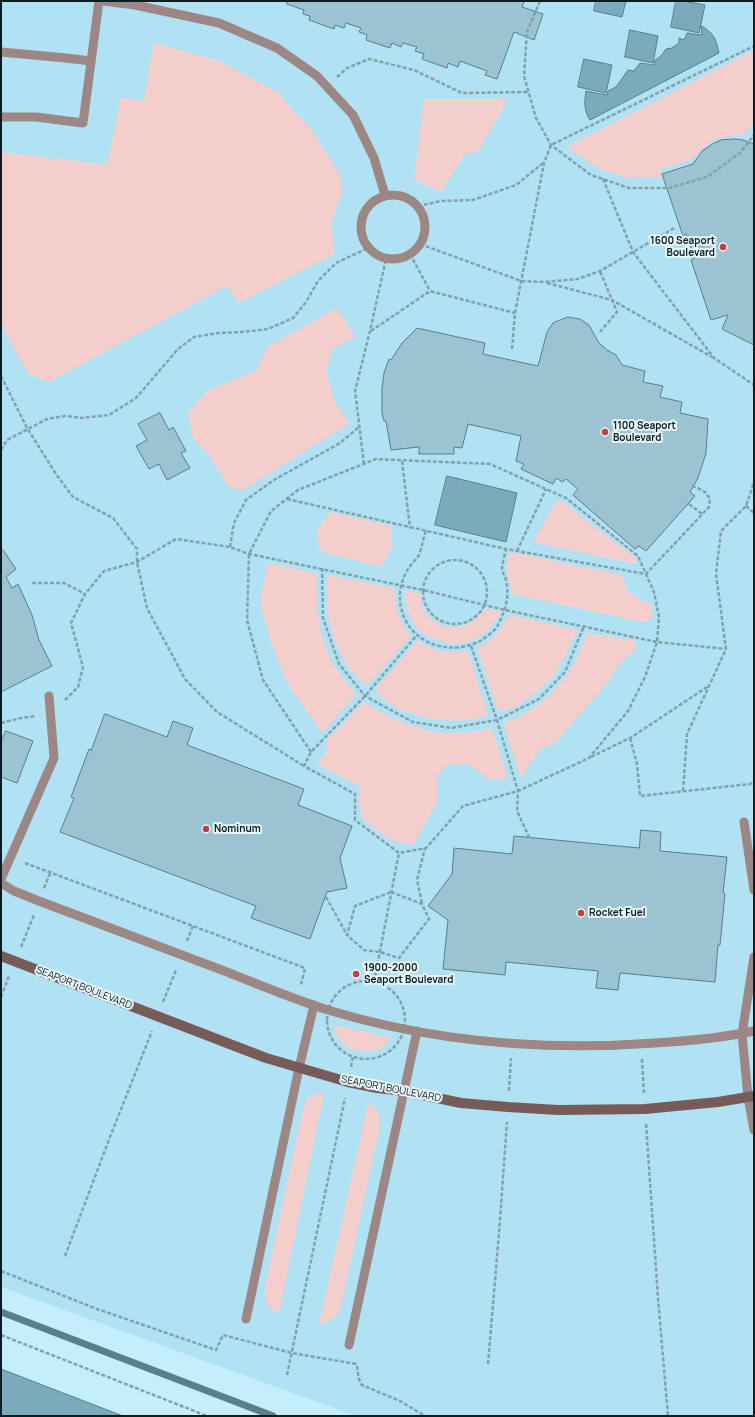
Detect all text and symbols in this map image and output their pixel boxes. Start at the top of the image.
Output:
place label: 1600 Seaport Boulevard [650,235,715,258]
marker: 1600 Seaport Boulevard [718,242,728,252]
place label: 1100 Seaport Boulevard [613,420,676,444]
marker: 1100 Seaport Boulevard [600,427,610,437]
place label: Nominum [214,823,261,835]
marker: Nominum [201,824,211,834]
place label: Rocket Fuel [589,907,645,919]
marker: Rocket Fuel [576,908,586,918]
place label: 1900-2000 Seaport Boulevard [364,962,453,986]
street label: SEAPORT BOULEVARD [34,964,134,1012]
marker: 1900-2000 Seaport Boulevard [351,969,361,979]
street label: SEAPORT BOULEVARD [340,1073,442,1105]

